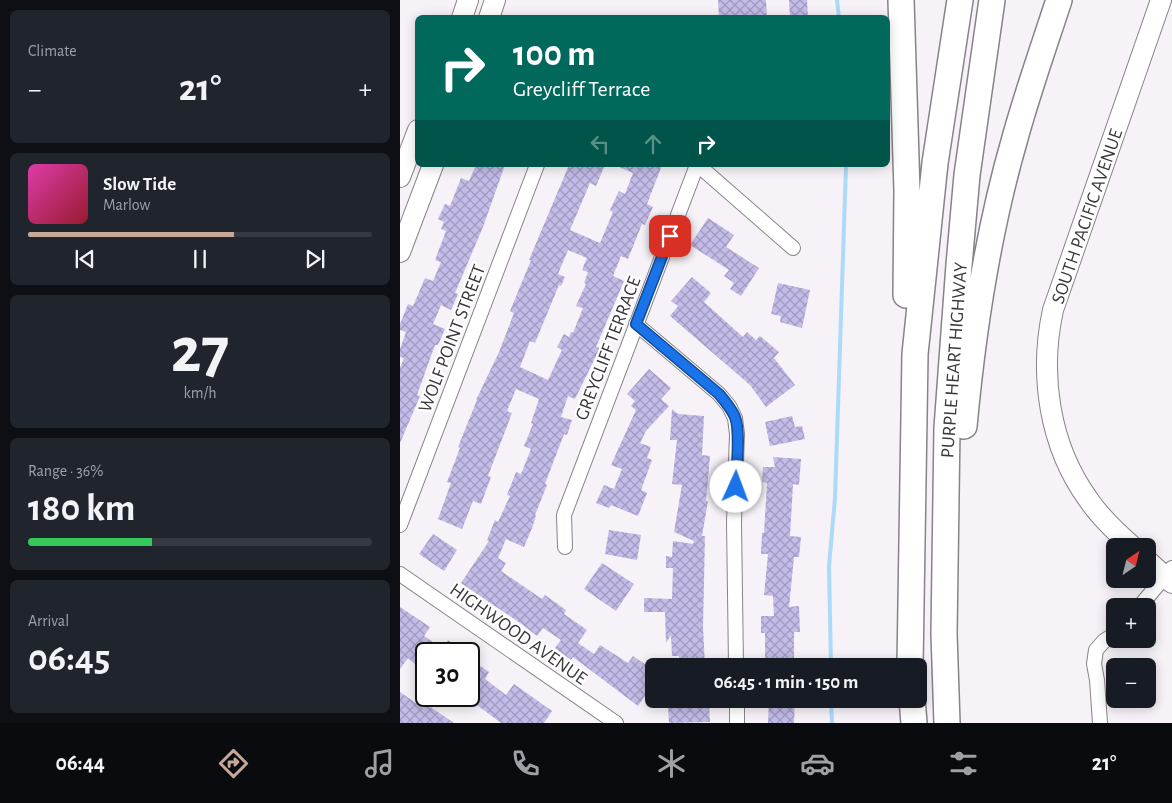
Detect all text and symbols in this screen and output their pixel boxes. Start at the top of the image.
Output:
icon: right [430,35,495,100]
text: 100 m [513,37,596,72]
text: Climate [28,43,77,59]
text: 21° [179,70,221,108]
text: − [28,76,41,104]
text: + [359,76,372,104]
text: Greycliff Terrace [513,78,650,100]
street label: SOUTH PACIFIC AVENUE [1049,127,1126,306]
icon: left [586,130,614,158]
icon: ahead [639,130,667,158]
icon: right [692,130,720,158]
text: Slow Tide [103,175,176,194]
text: Marlow [103,197,150,213]
pin [649,215,691,257]
icon: arrive [656,222,684,250]
icon: previous [71,245,99,273]
icon: pause [186,245,214,273]
icon: next [301,245,329,273]
street label: WOLF POINT STREET [416,262,489,415]
street label: PURPLE HEART HIGHWAY [938,262,971,459]
street label: GREYCLIFF TERRACE [572,274,645,423]
text: 27 [171,319,229,384]
text: km/h [183,385,217,401]
position arrow [709,460,761,512]
text: Range · 36% [28,463,103,479]
text: 180 km [28,490,135,528]
north arrow [1106,538,1156,588]
map controls [1106,538,1156,708]
street label: HIGHWOOD AVENUE [446,580,590,689]
button: + [1106,598,1156,648]
text: Arrival [28,613,69,629]
text: 06:45 [28,640,110,678]
speed limit sign: 30 [415,642,480,707]
button: − [1106,658,1156,708]
text: 06:45 · 1 min · 150 m [714,673,858,692]
icon: directions [216,746,251,781]
icon: music [362,746,397,781]
icon: phone [508,746,543,781]
icon: climate [654,746,689,781]
icon: car [800,746,835,781]
icon: filters [946,746,981,781]
text: 06:44 [56,752,105,774]
text: 21° [1092,752,1117,774]

